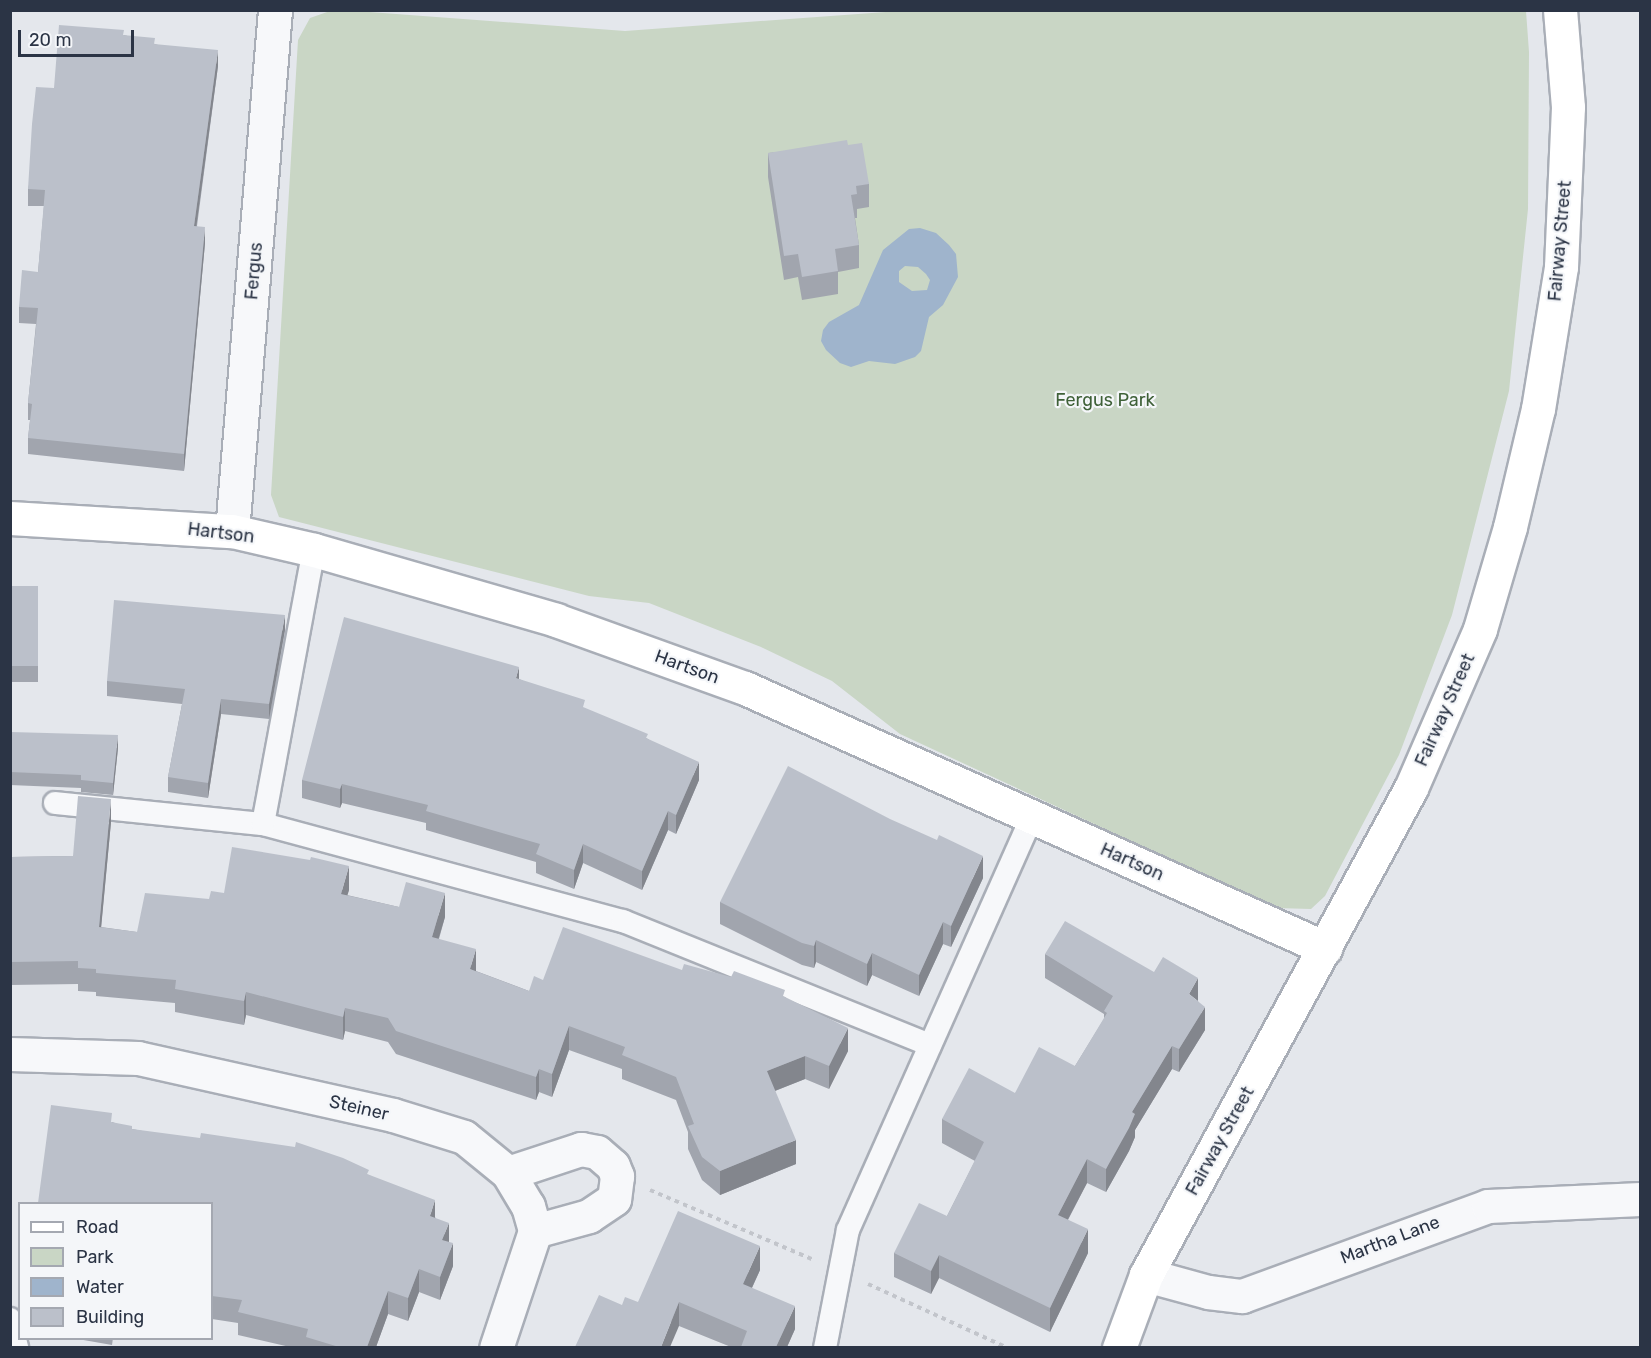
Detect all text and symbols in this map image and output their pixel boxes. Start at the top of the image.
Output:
scale bar [21,18,136,56]
text: 20 m [29,29,71,51]
street label: Fairway Street [1544,180,1576,302]
street label: Fergus [241,241,267,301]
park label: Fergus Park [1055,389,1155,411]
street label: Hartson [186,518,256,548]
street label: Hartson [652,645,722,689]
street label: Fairway Street [1410,650,1480,770]
street label: Hartson [1097,838,1167,886]
street label: Fairway Street [1181,1083,1259,1199]
street label: Steiner [327,1091,391,1125]
legend [18,1202,213,1340]
street label: Martha Lane [1337,1211,1443,1269]
text: Road [76,1216,119,1238]
text: Park [76,1246,113,1268]
text: Water [76,1276,124,1298]
text: Building [76,1306,144,1328]

